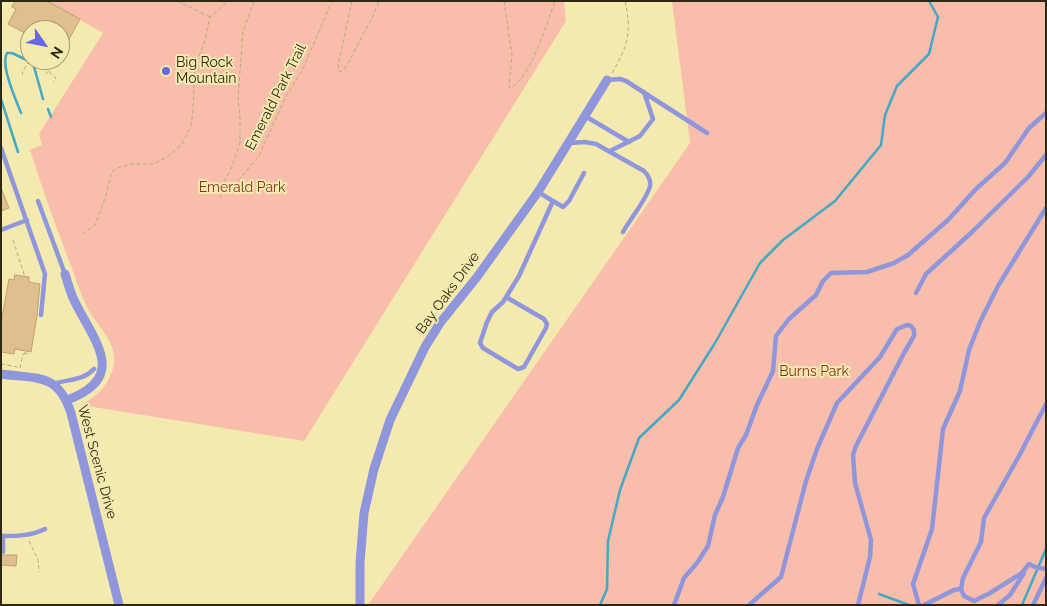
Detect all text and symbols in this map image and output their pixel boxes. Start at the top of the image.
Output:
north arrow [20,20,70,70]
street label: Emerald Park Trail [242,41,310,153]
text: N [47,44,66,61]
place label: Big Rock Mountain [176,55,236,88]
marker: Big Rock Mountain [160,65,172,77]
park label: Emerald Park [199,180,285,196]
street label: Bay Oaks Drive [413,249,483,337]
park label: Burns Park [779,364,849,380]
street label: West Scenic Drive [74,403,120,521]

